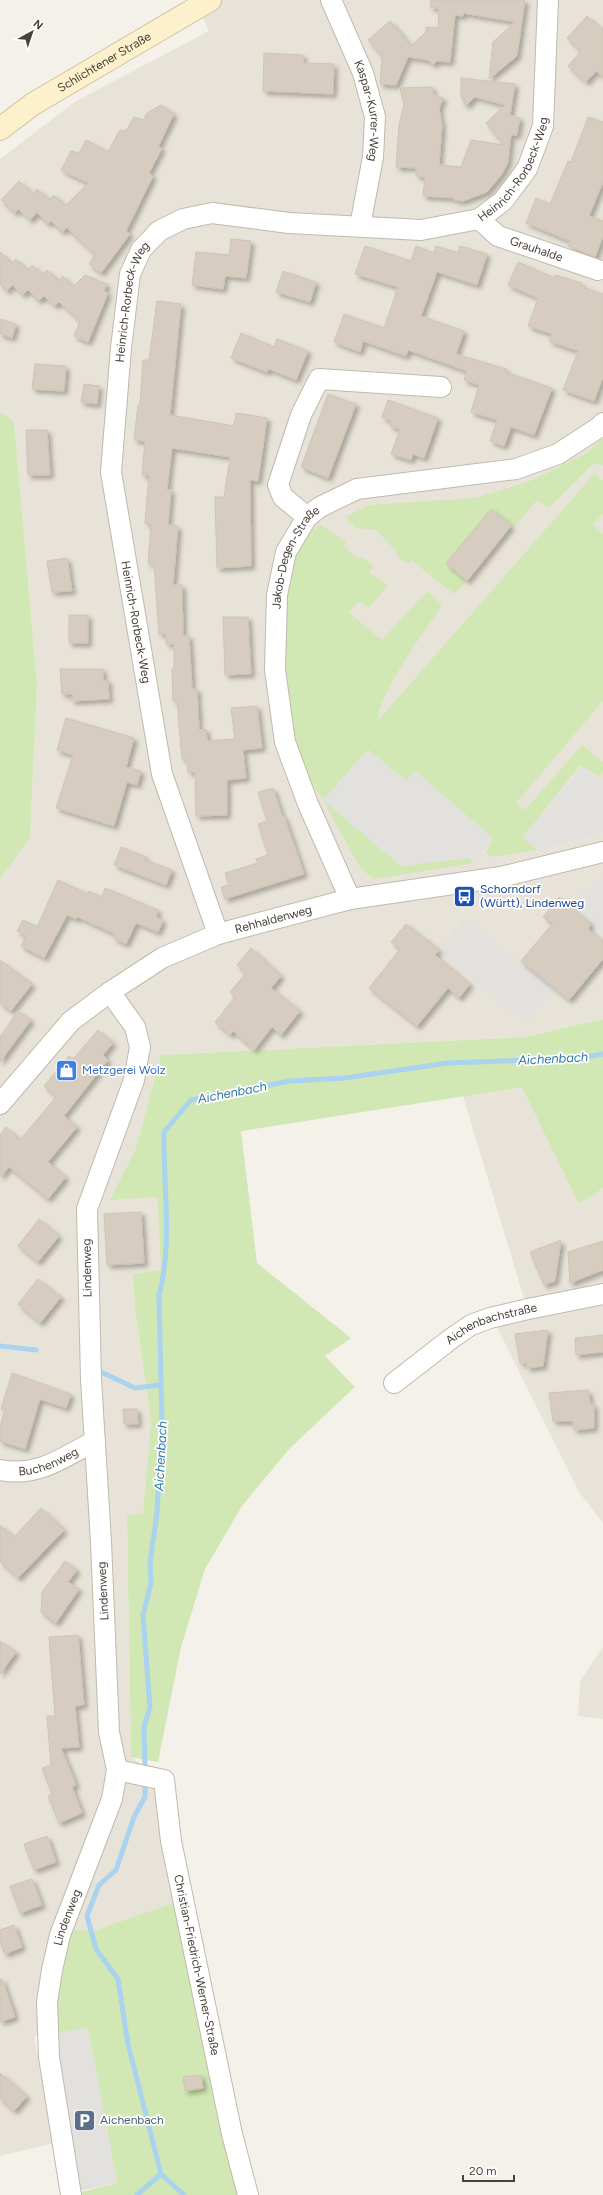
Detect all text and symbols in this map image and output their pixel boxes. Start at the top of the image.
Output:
north arrow [12,12,52,52]
text: N [31,17,46,32]
street label: Schlichtener Straße [55,29,154,95]
street label: Kaspar-Kurrer-Weg [351,58,382,163]
street label: Heinrich-Rorbeck-Weg [475,117,550,224]
street label: Grauhalde [508,234,565,265]
street label: Heinrich-Rorbeck-Weg [113,239,152,363]
street label: Jakob-Degen-Straße [270,503,323,609]
street label: Heinrich-Rorbeck-Weg [118,560,154,684]
place label: Schorndorf (Württ), Lindenweg [480,882,584,910]
bus stop icon: Schorndorf (Württ), Lindenweg [451,883,477,909]
street label: Rehhaldenweg [233,902,313,936]
water label: Aichenbach [517,1049,588,1068]
shop icon: Metzgerei Wolz [53,1057,79,1083]
place label: Metzgerei Wolz [82,1063,166,1077]
water label: Aichenbach [195,1078,268,1107]
street label: Lindenweg [79,1238,95,1298]
street label: Aichenbachstraße [443,1300,539,1347]
water label: Aichenbach [151,1421,170,1492]
street label: Buchenweg [18,1444,81,1479]
street label: Lindenweg [94,1561,112,1621]
street label: Christian-Friedrich-Werner-Straße [171,1873,223,2057]
street label: Lindenweg [51,1887,84,1947]
parking icon: Aichenbach [71,2107,97,2133]
place label: Aichenbach [100,2113,164,2127]
scale bar [463,2157,514,2183]
text: 20 m [469,2164,497,2178]

